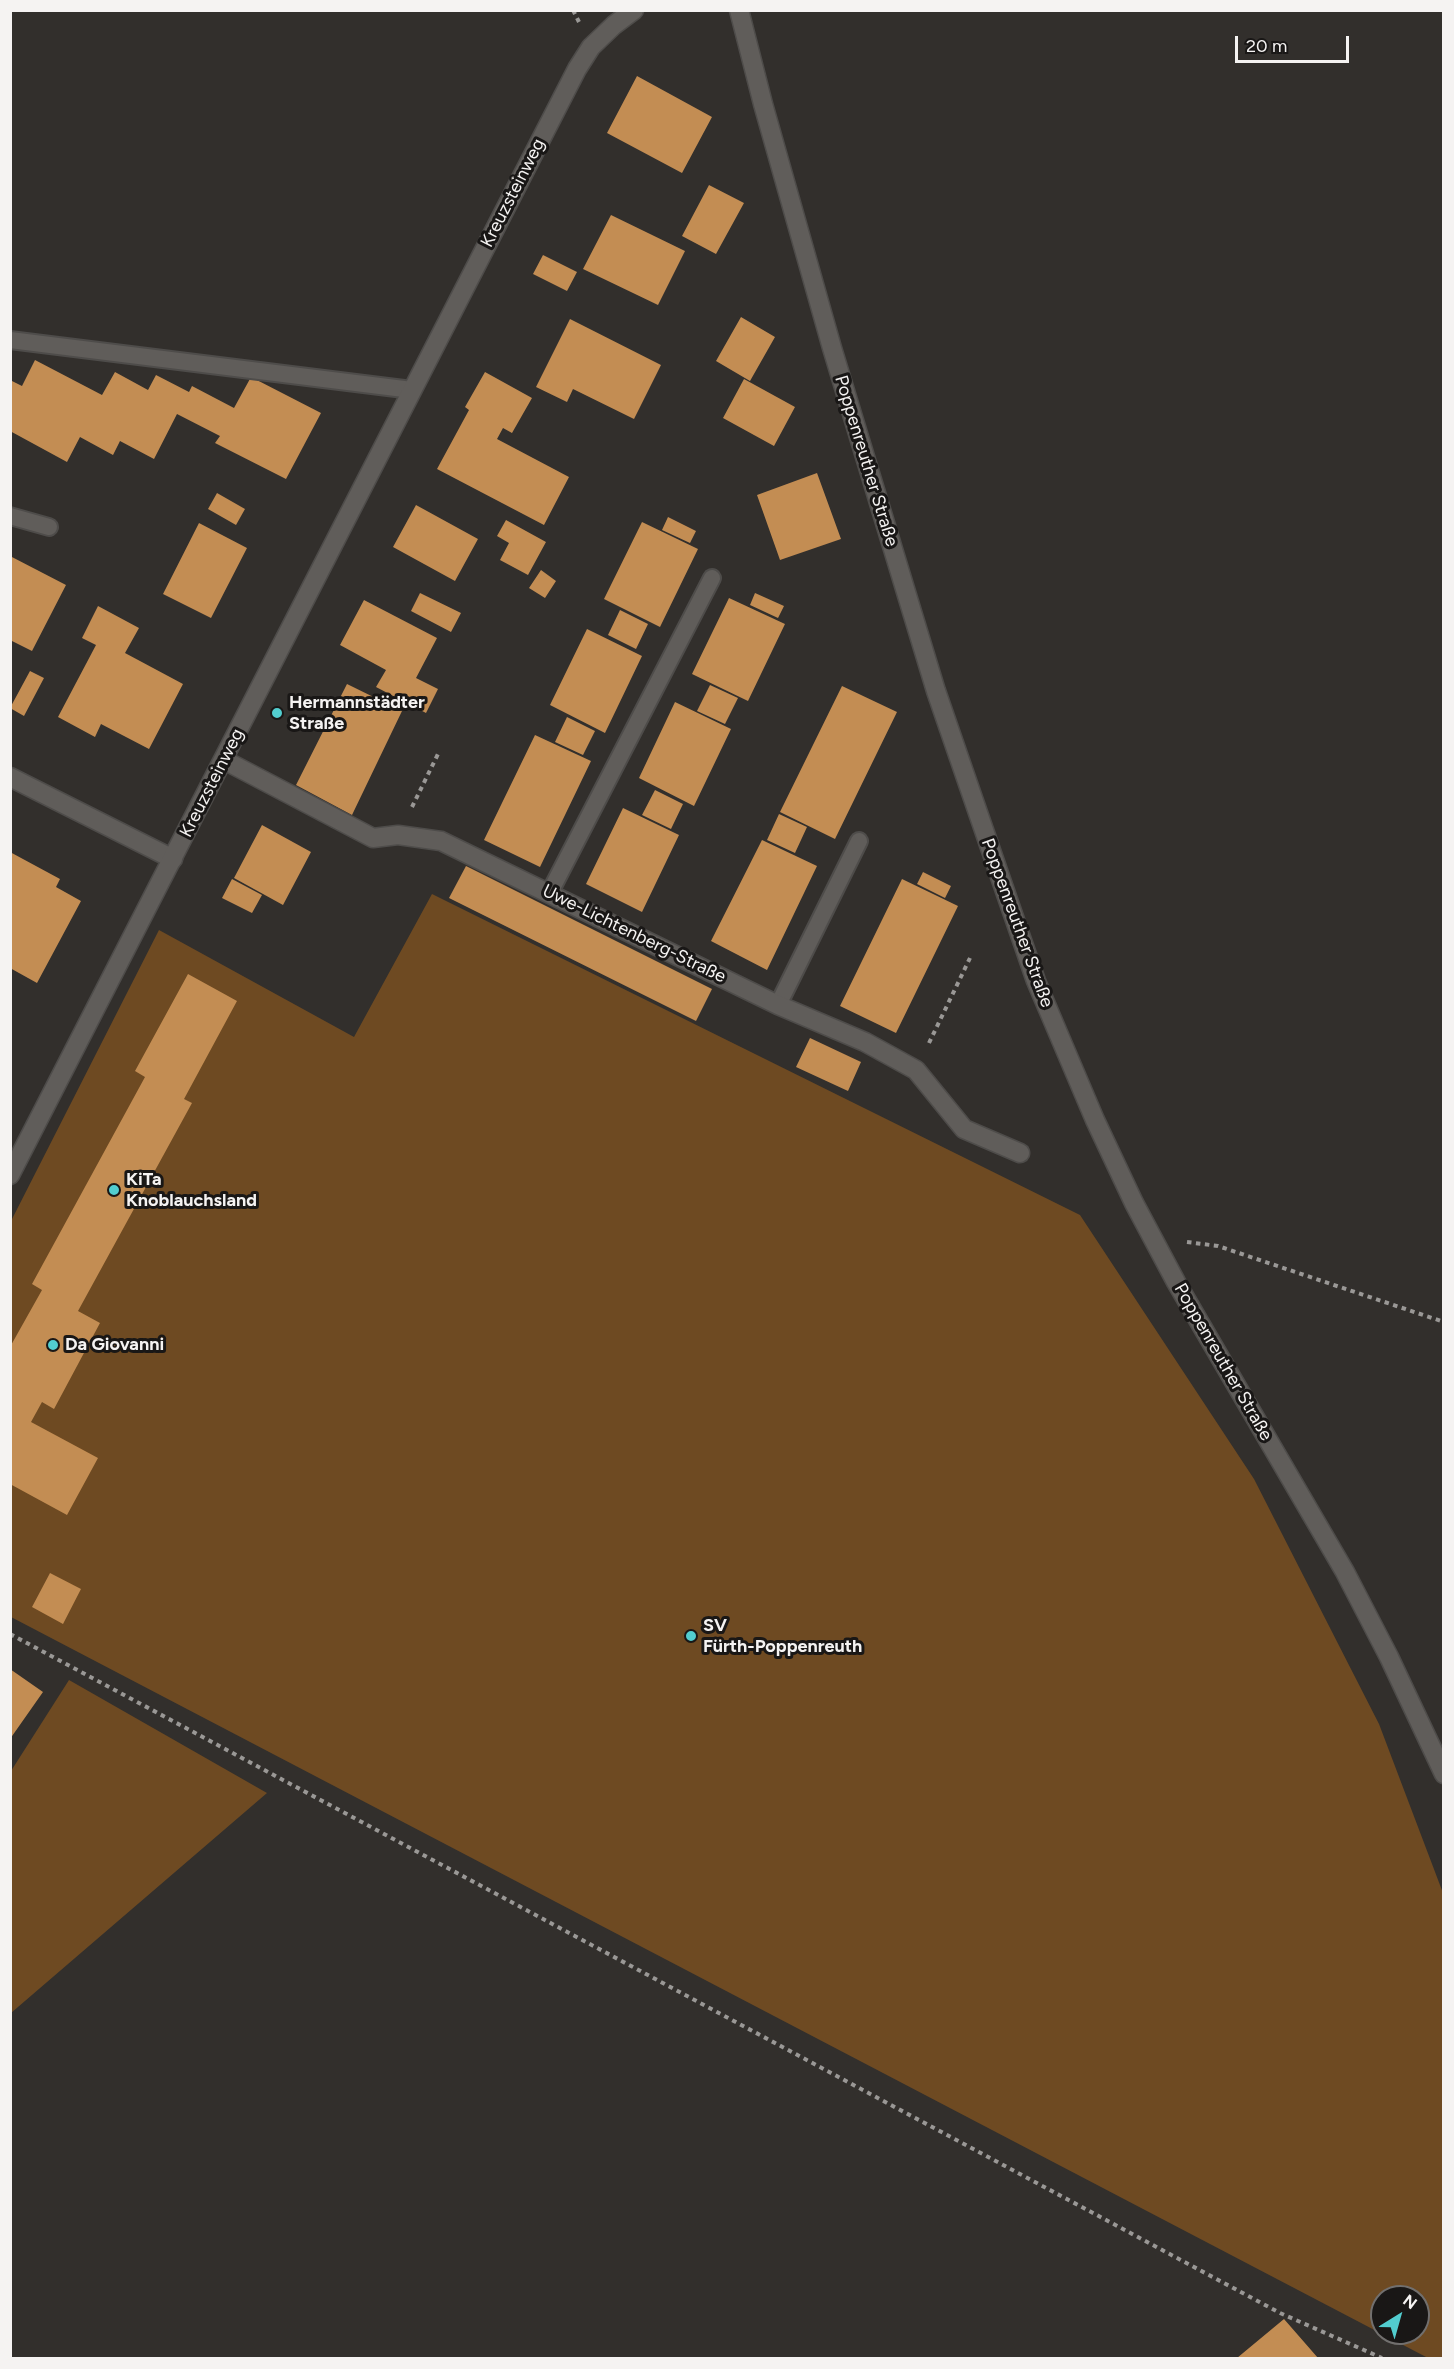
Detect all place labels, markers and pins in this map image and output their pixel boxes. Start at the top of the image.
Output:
place label: Hermannstädter Straße [289,692,425,734]
marker: Hermannstädter Straße [270,706,284,720]
place label: KiTa Knoblauchsland [126,1169,257,1212]
marker: KiTa Knoblauchsland [107,1183,121,1197]
place label: Da Giovanni [65,1334,164,1356]
marker: Da Giovanni [46,1338,60,1352]
place label: SV Fürth-Poppenreuth [703,1615,862,1658]
marker: SV Fürth-Poppenreuth [684,1629,698,1643]

